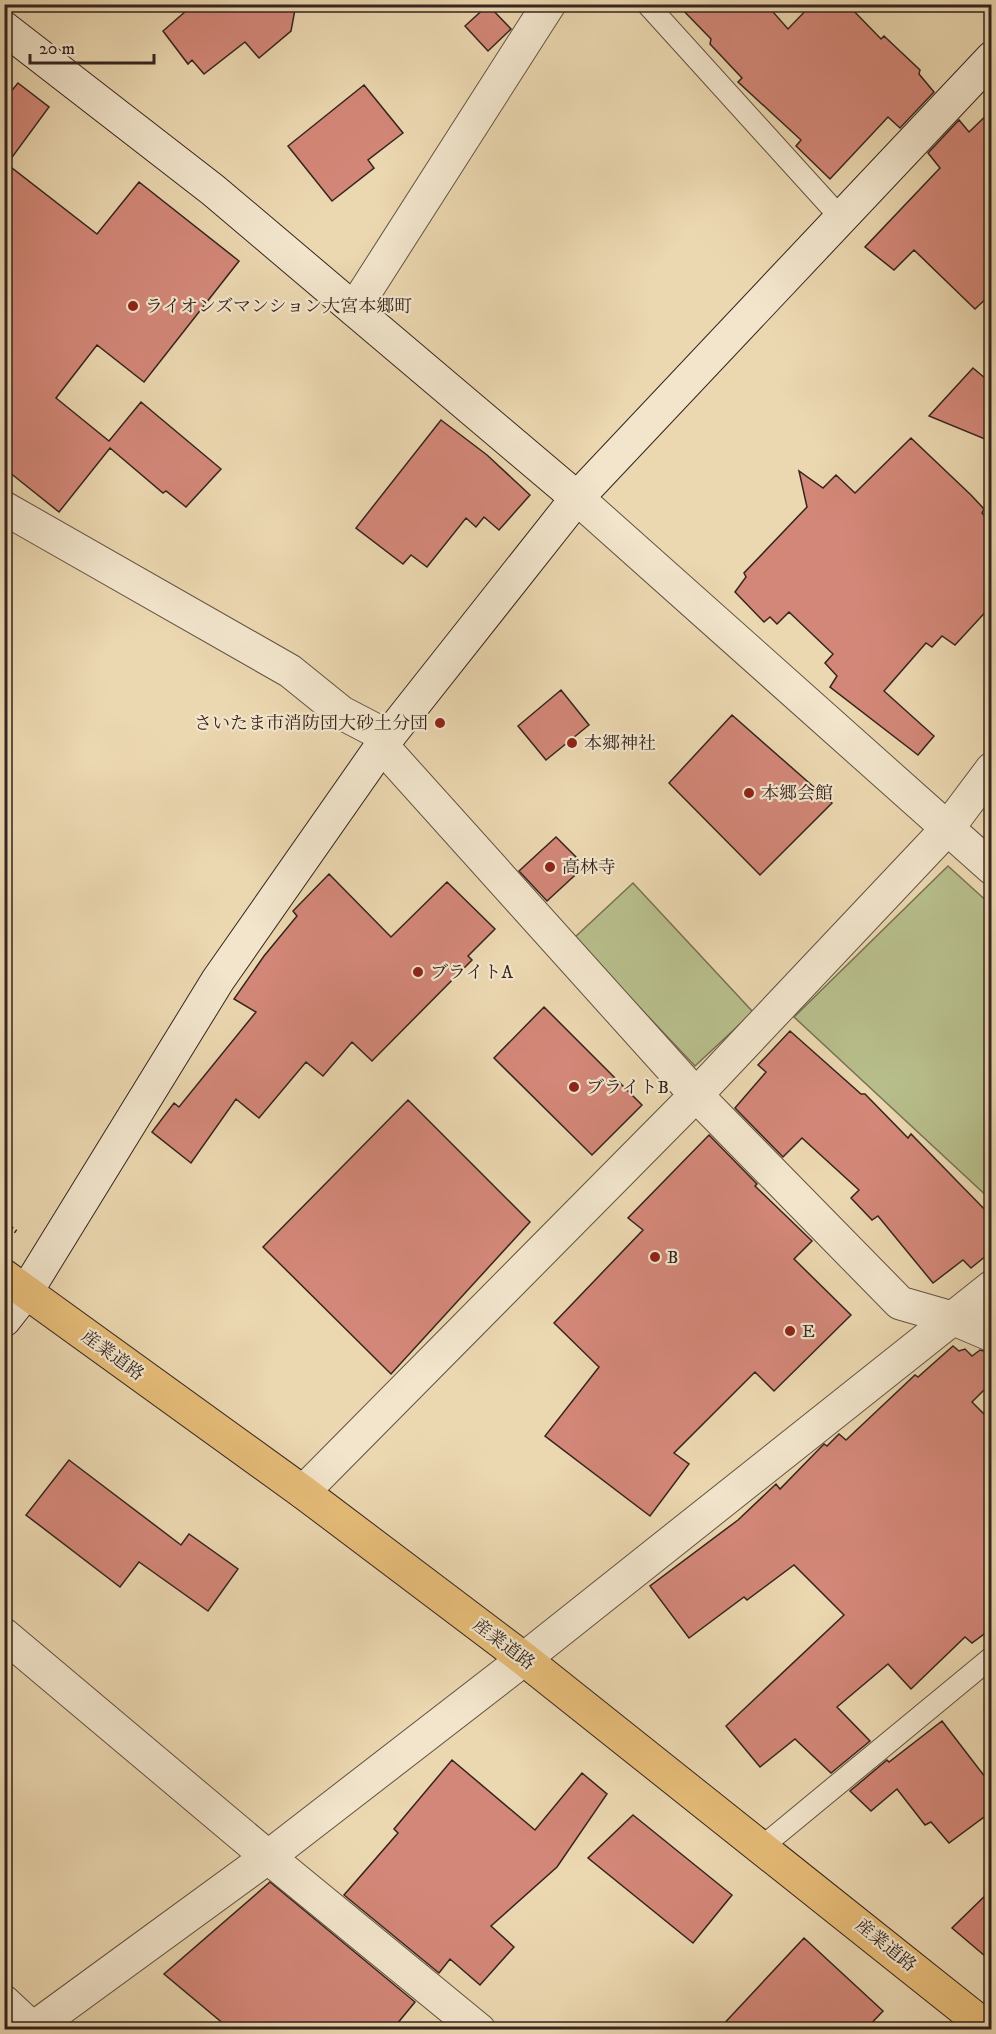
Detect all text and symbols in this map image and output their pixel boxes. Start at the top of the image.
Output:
scale bar [30,27,154,65]
text: 20 m [39,38,75,60]
place label: ライオンズマンション大宮本郷町 [145,296,412,318]
marker: ライオンズマンション大宮本郷町 [126,299,140,313]
place label: さいたま市消防団大砂土分団 [194,713,428,735]
marker: さいたま市消防団大砂土分団 [433,716,447,730]
place label: 本郷神社 [584,733,656,755]
marker: 本郷神社 [565,736,579,750]
place label: 本郷会館 [761,783,833,805]
marker: 本郷会館 [742,786,756,800]
place label: 高林寺 [562,857,616,879]
marker: 高林寺 [543,860,557,874]
place label: ブライトA [430,962,513,984]
marker: ブライトA [411,965,425,979]
place label: ブライトB [586,1077,669,1099]
marker: ブライトB [567,1080,581,1094]
place label: B [667,1247,678,1269]
marker: B [648,1250,662,1264]
place label: E [802,1321,815,1343]
marker: E [783,1324,797,1338]
street label: 産業道路 [77,1326,148,1386]
street label: 産業道路 [468,1614,539,1675]
street label: 産業道路 [850,1915,920,1977]

